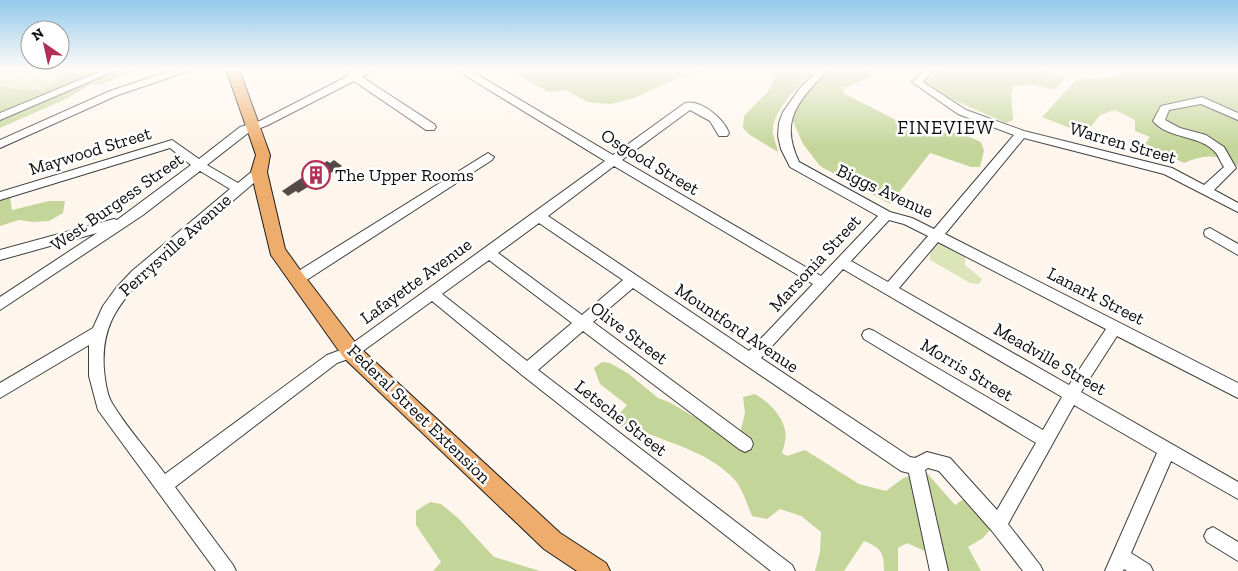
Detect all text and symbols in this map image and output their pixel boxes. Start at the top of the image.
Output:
north arrow [20,20,70,70]
text: N [29,24,47,45]
district label: FINEVIEW [897,116,995,139]
street label: Warren Street [1067,117,1179,169]
street label: Maywood Street [26,122,154,180]
street label: Osgood Street [597,124,703,200]
street label: West Burgess Street [46,148,188,256]
street label: Biggs Avenue [833,159,937,223]
building icon: The Upper Rooms [301,160,331,190]
place label: The Upper Rooms [335,164,474,186]
street label: Perrysville Avenue [114,189,236,301]
street label: Marsonia Street [764,210,866,316]
street label: Lafayette Avenue [356,233,476,329]
street label: Lanark Street [1044,262,1148,330]
street label: Mountford Avenue [671,278,803,378]
street label: Olive Street [586,297,672,369]
street label: Meadville Street [990,318,1110,400]
street label: Morris Street [917,334,1018,406]
street label: Federal Street Extension [343,340,496,489]
street label: Letsche Street [570,375,672,461]

